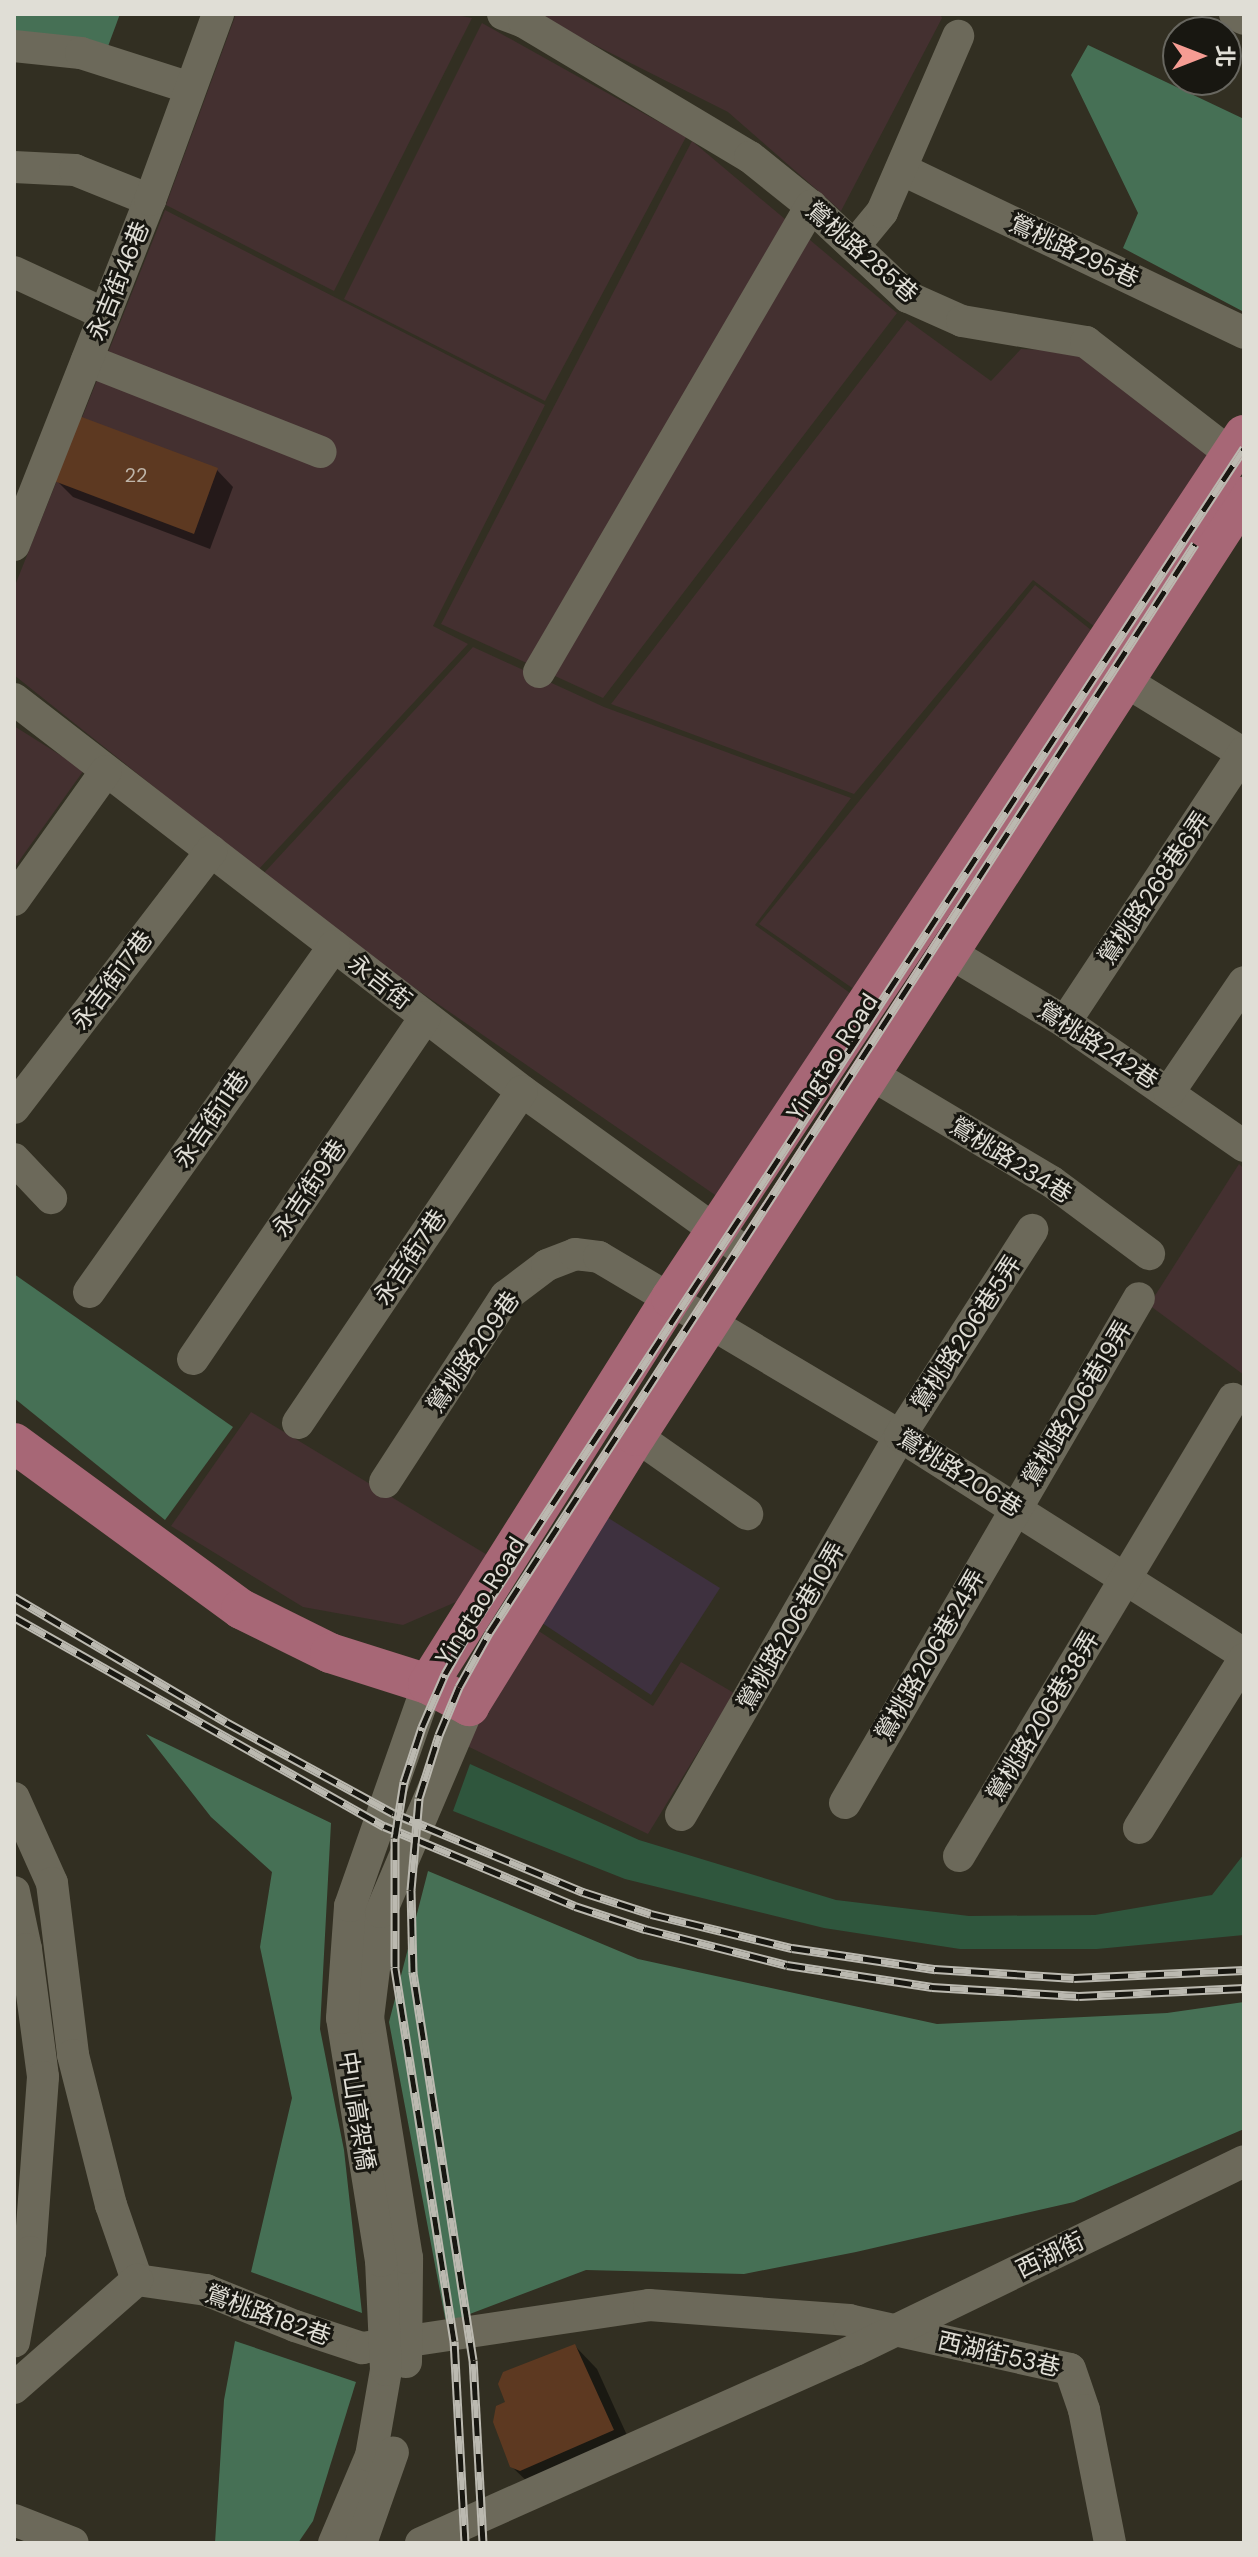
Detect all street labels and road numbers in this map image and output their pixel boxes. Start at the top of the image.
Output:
street label: 鶯桃路285巷 [800,196,924,308]
street label: 鶯桃路295巷 [1005,209,1143,293]
street label: 永吉街46巷 [81,217,155,345]
street label: 鶯桃路268巷6弄 [1092,806,1216,970]
street label: 永吉街17巷 [66,925,158,1035]
street label: 永吉街 [343,948,417,1016]
street label: Yingtao Road [780,988,884,1126]
street label: 鶯桃路242巷 [1032,995,1164,1095]
street label: 永吉街11巷 [167,1065,255,1173]
street label: 鶯桃路234巷 [945,1111,1077,1209]
street label: 永吉街9巷 [266,1134,352,1242]
street label: 永吉街7巷 [368,1204,452,1310]
street label: 鶯桃路206巷5弄 [905,1250,1027,1416]
street label: 鶯桃路209巷 [421,1286,525,1418]
street label: 鶯桃路206巷19弄 [1016,1315,1138,1491]
street label: 鶯桃路206巷 [893,1423,1027,1523]
street label: Yingtao Road [429,1532,531,1670]
street label: 鶯桃路206巷10弄 [731,1537,851,1715]
street label: 鶯桃路206巷24弄 [869,1564,991,1746]
street label: 鶯桃路206巷38弄 [981,1626,1105,1806]
street label: 中山高架橋 [333,2049,381,2173]
street label: 西湖街 [1011,2226,1089,2284]
street label: 鶯桃路182巷 [201,2279,335,2351]
street label: 西湖街53巷 [935,2326,1063,2382]

